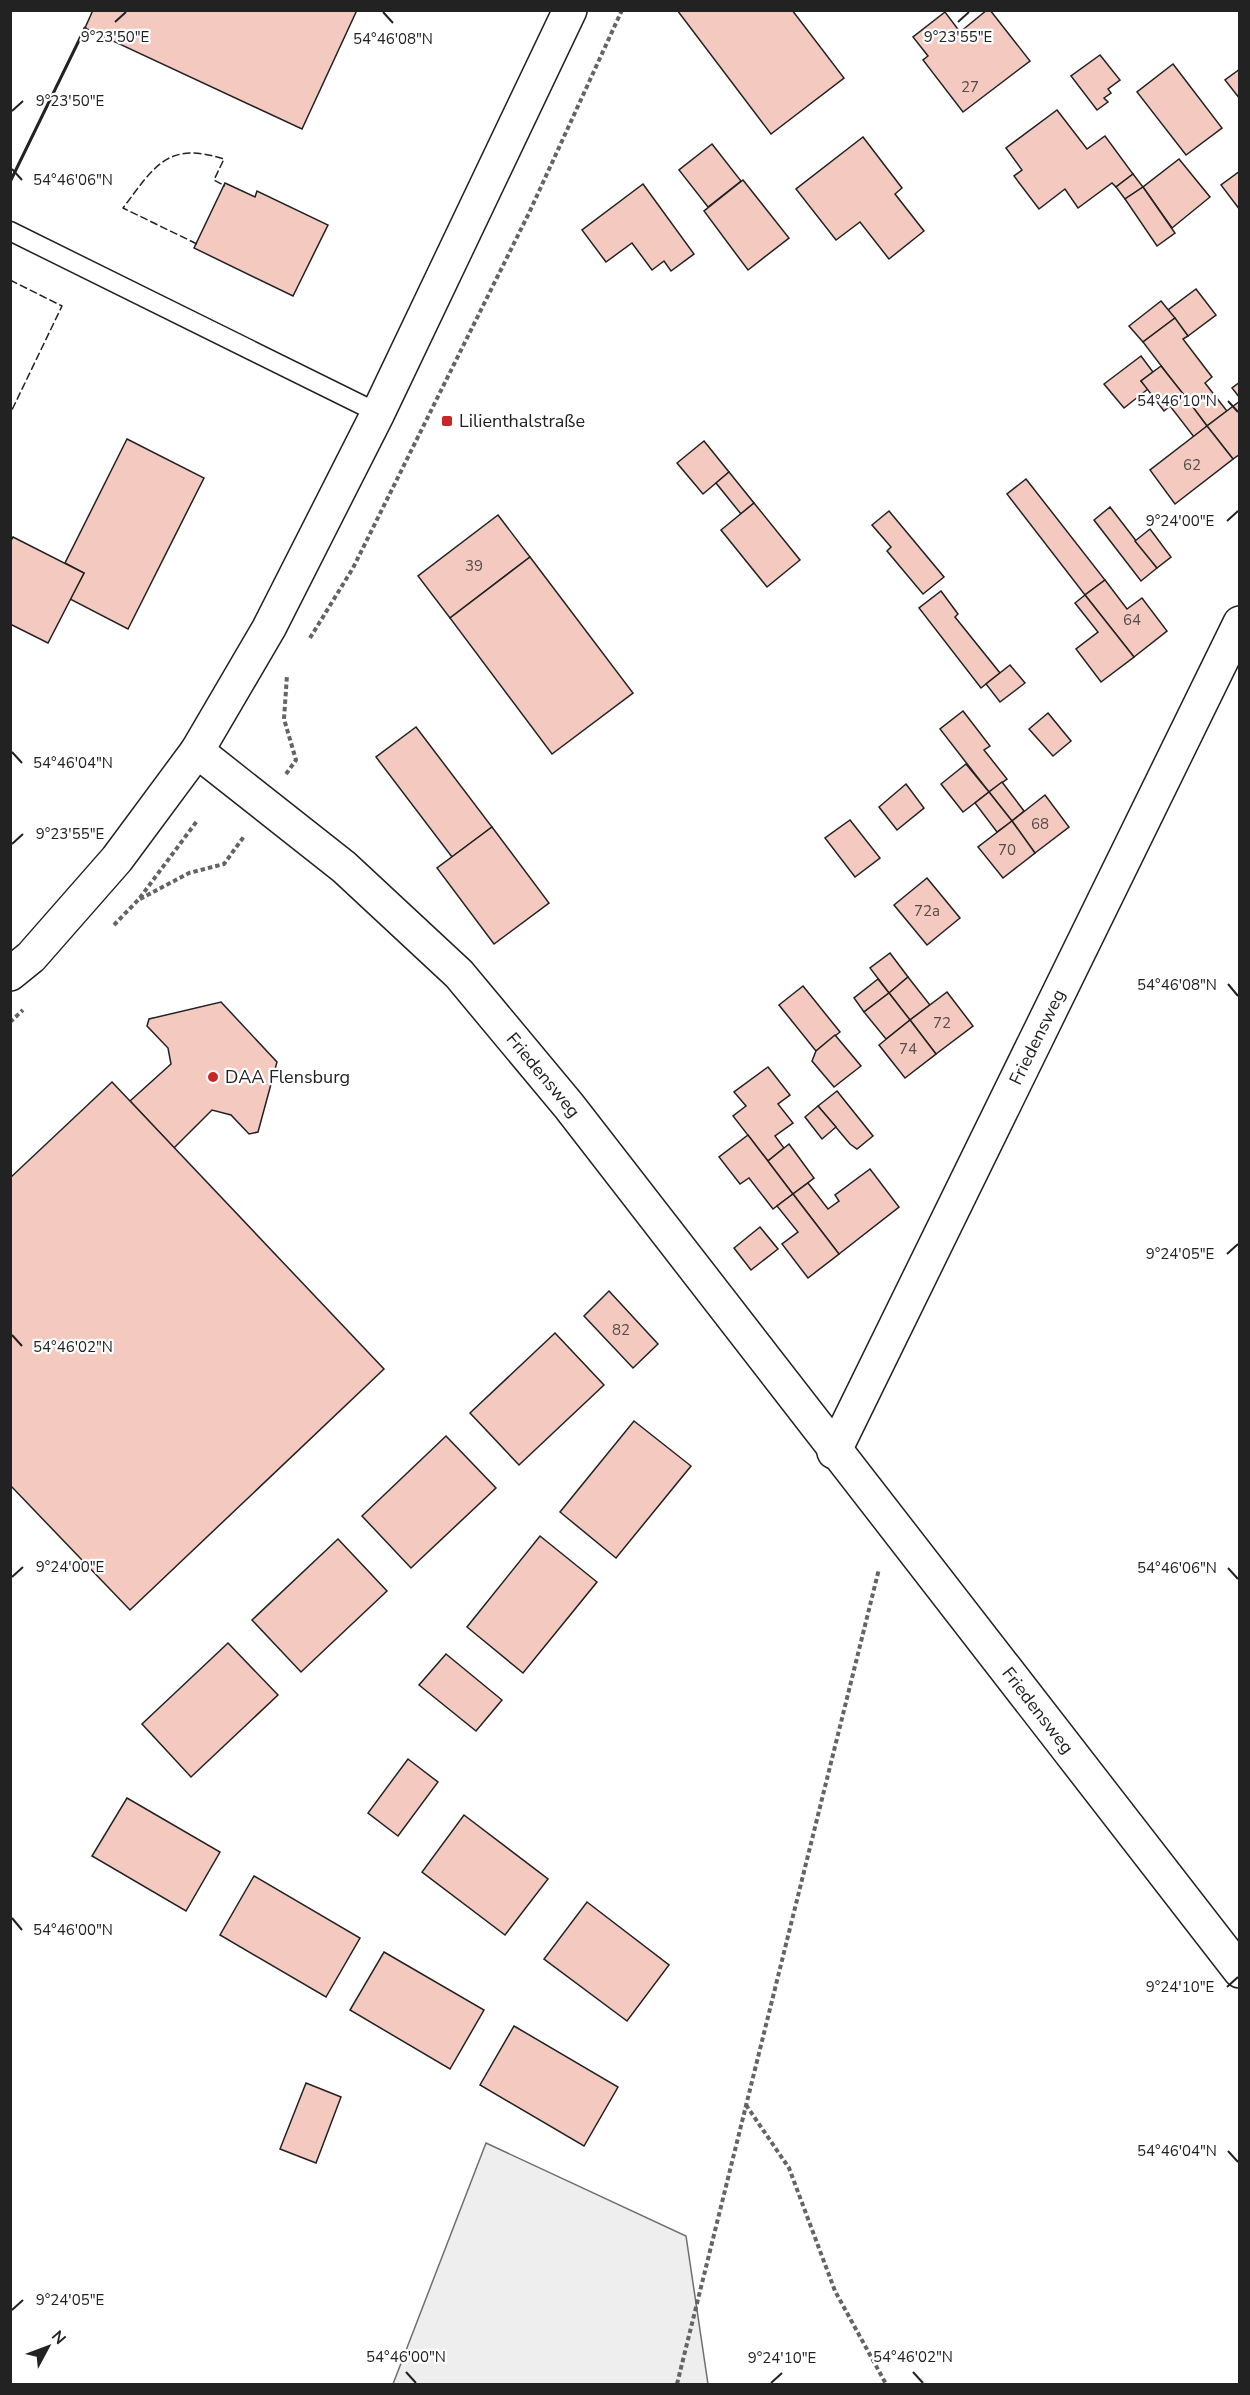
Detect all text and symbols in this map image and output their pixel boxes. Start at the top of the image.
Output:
text: 9°23'50"E [81,27,149,47]
text: 9°23'55"E [924,27,992,47]
text: 54°46'08"N [353,29,433,49]
house number: 27 [961,77,979,97]
text: 9°23'50"E [36,91,104,111]
text: 54°46'06"N [33,170,113,190]
text: 54°46'10"N [1137,391,1217,411]
place label: Lilienthalstraße [459,409,585,433]
marker: Lilienthalstraße [440,414,454,428]
house number: 62 [1183,455,1201,475]
text: 9°24'00"E [1146,511,1214,531]
house number: 39 [465,556,483,576]
house number: 64 [1123,610,1141,630]
text: 54°46'04"N [33,753,113,773]
house number: 68 [1031,814,1049,834]
text: 9°23'55"E [36,824,104,844]
house number: 70 [998,840,1016,860]
house number: 72a [914,901,940,921]
text: 54°46'08"N [1137,975,1217,995]
street label: Friedensweg [1004,985,1071,1089]
house number: 72 [933,1013,951,1033]
street label: Friedensweg [501,1028,586,1123]
house number: 74 [899,1039,917,1059]
place label: DAA Flensburg [225,1065,350,1089]
marker: DAA Flensburg [206,1070,220,1084]
text: 9°24'05"E [1146,1244,1214,1264]
house number: 82 [612,1320,630,1340]
text: 54°46'02"N [33,1337,113,1357]
text: 9°24'00"E [36,1557,104,1577]
text: 54°46'06"N [1137,1558,1217,1578]
street label: Friedensweg [996,1662,1079,1759]
text: 54°46'00"N [33,1920,113,1940]
text: 9°24'10"E [1146,1977,1214,1997]
text: 54°46'04"N [1137,2141,1217,2161]
text: 9°24'05"E [36,2290,104,2310]
north arrow [18,2317,78,2377]
text: N [46,2326,71,2350]
text: 54°46'00"N [366,2347,446,2367]
text: 54°46'02"N [873,2347,953,2367]
text: 9°24'10"E [748,2348,816,2368]

